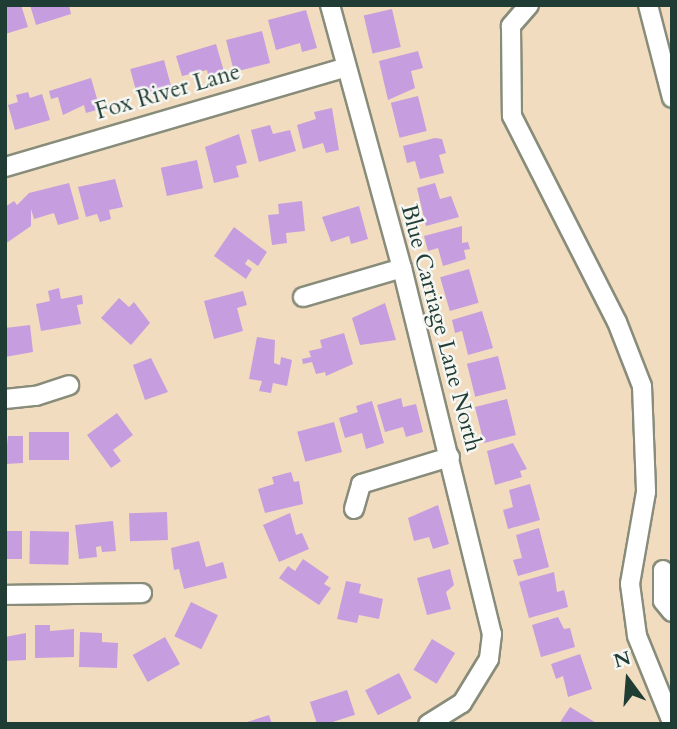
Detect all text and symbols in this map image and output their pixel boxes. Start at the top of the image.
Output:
street label: Fox River Lane [92,58,244,126]
street label: Blue Carriage Lane North [395,201,487,455]
north arrow [593,645,663,715]
text: N [611,645,634,675]

